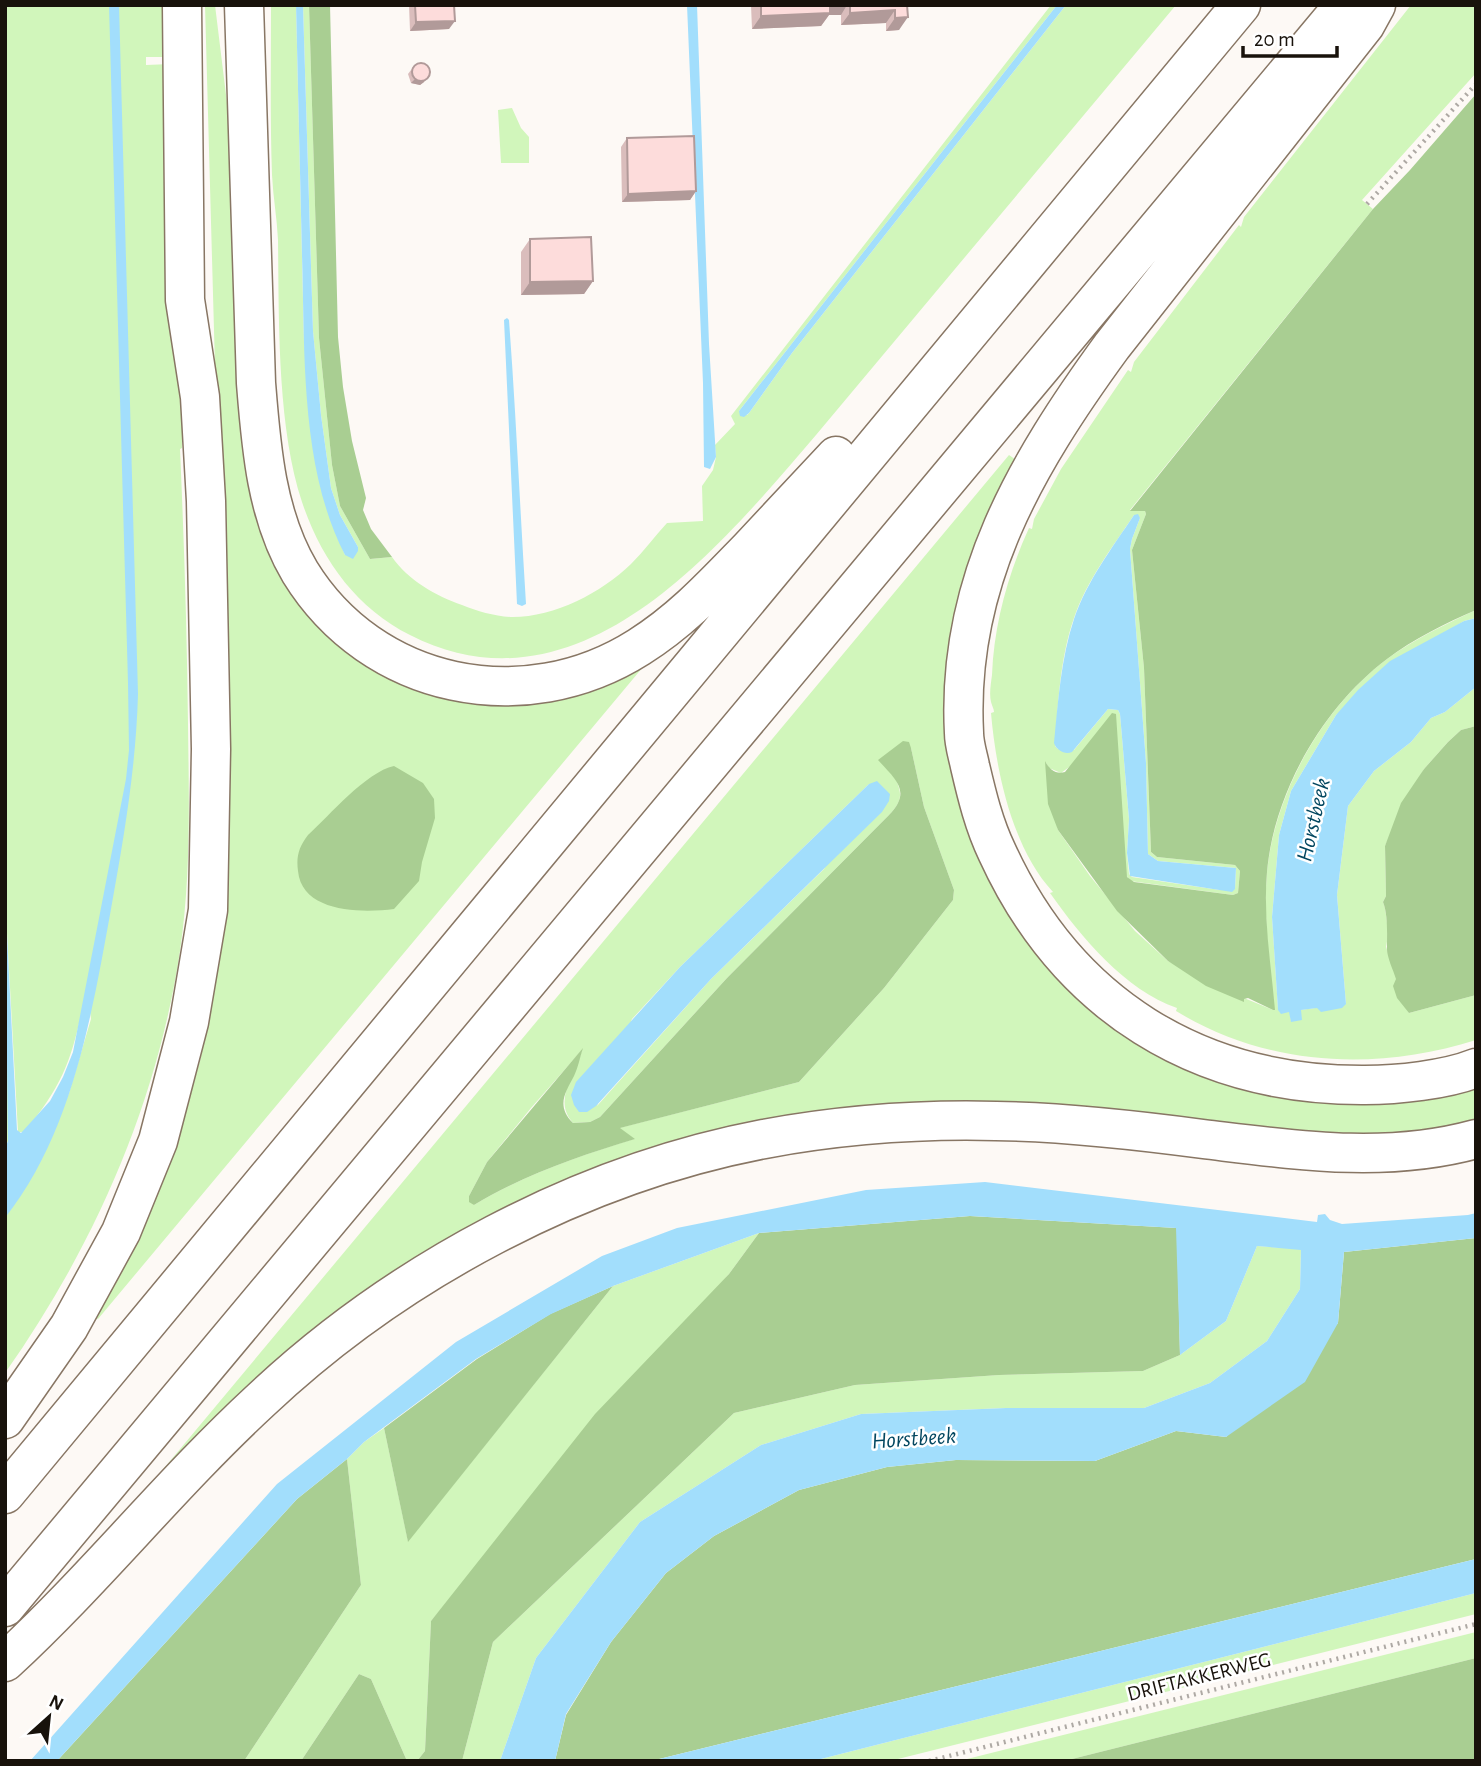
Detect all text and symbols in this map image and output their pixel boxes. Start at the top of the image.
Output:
scale bar [1243,14,1338,58]
text: 20 m [1254,29,1295,50]
water label: Horstbeek [1293,776,1335,864]
water label: Horstbeek [871,1425,957,1453]
street label: DRIFTAKKERWEG [1125,1649,1273,1705]
north arrow [14,1682,84,1752]
text: N [46,1692,66,1715]

